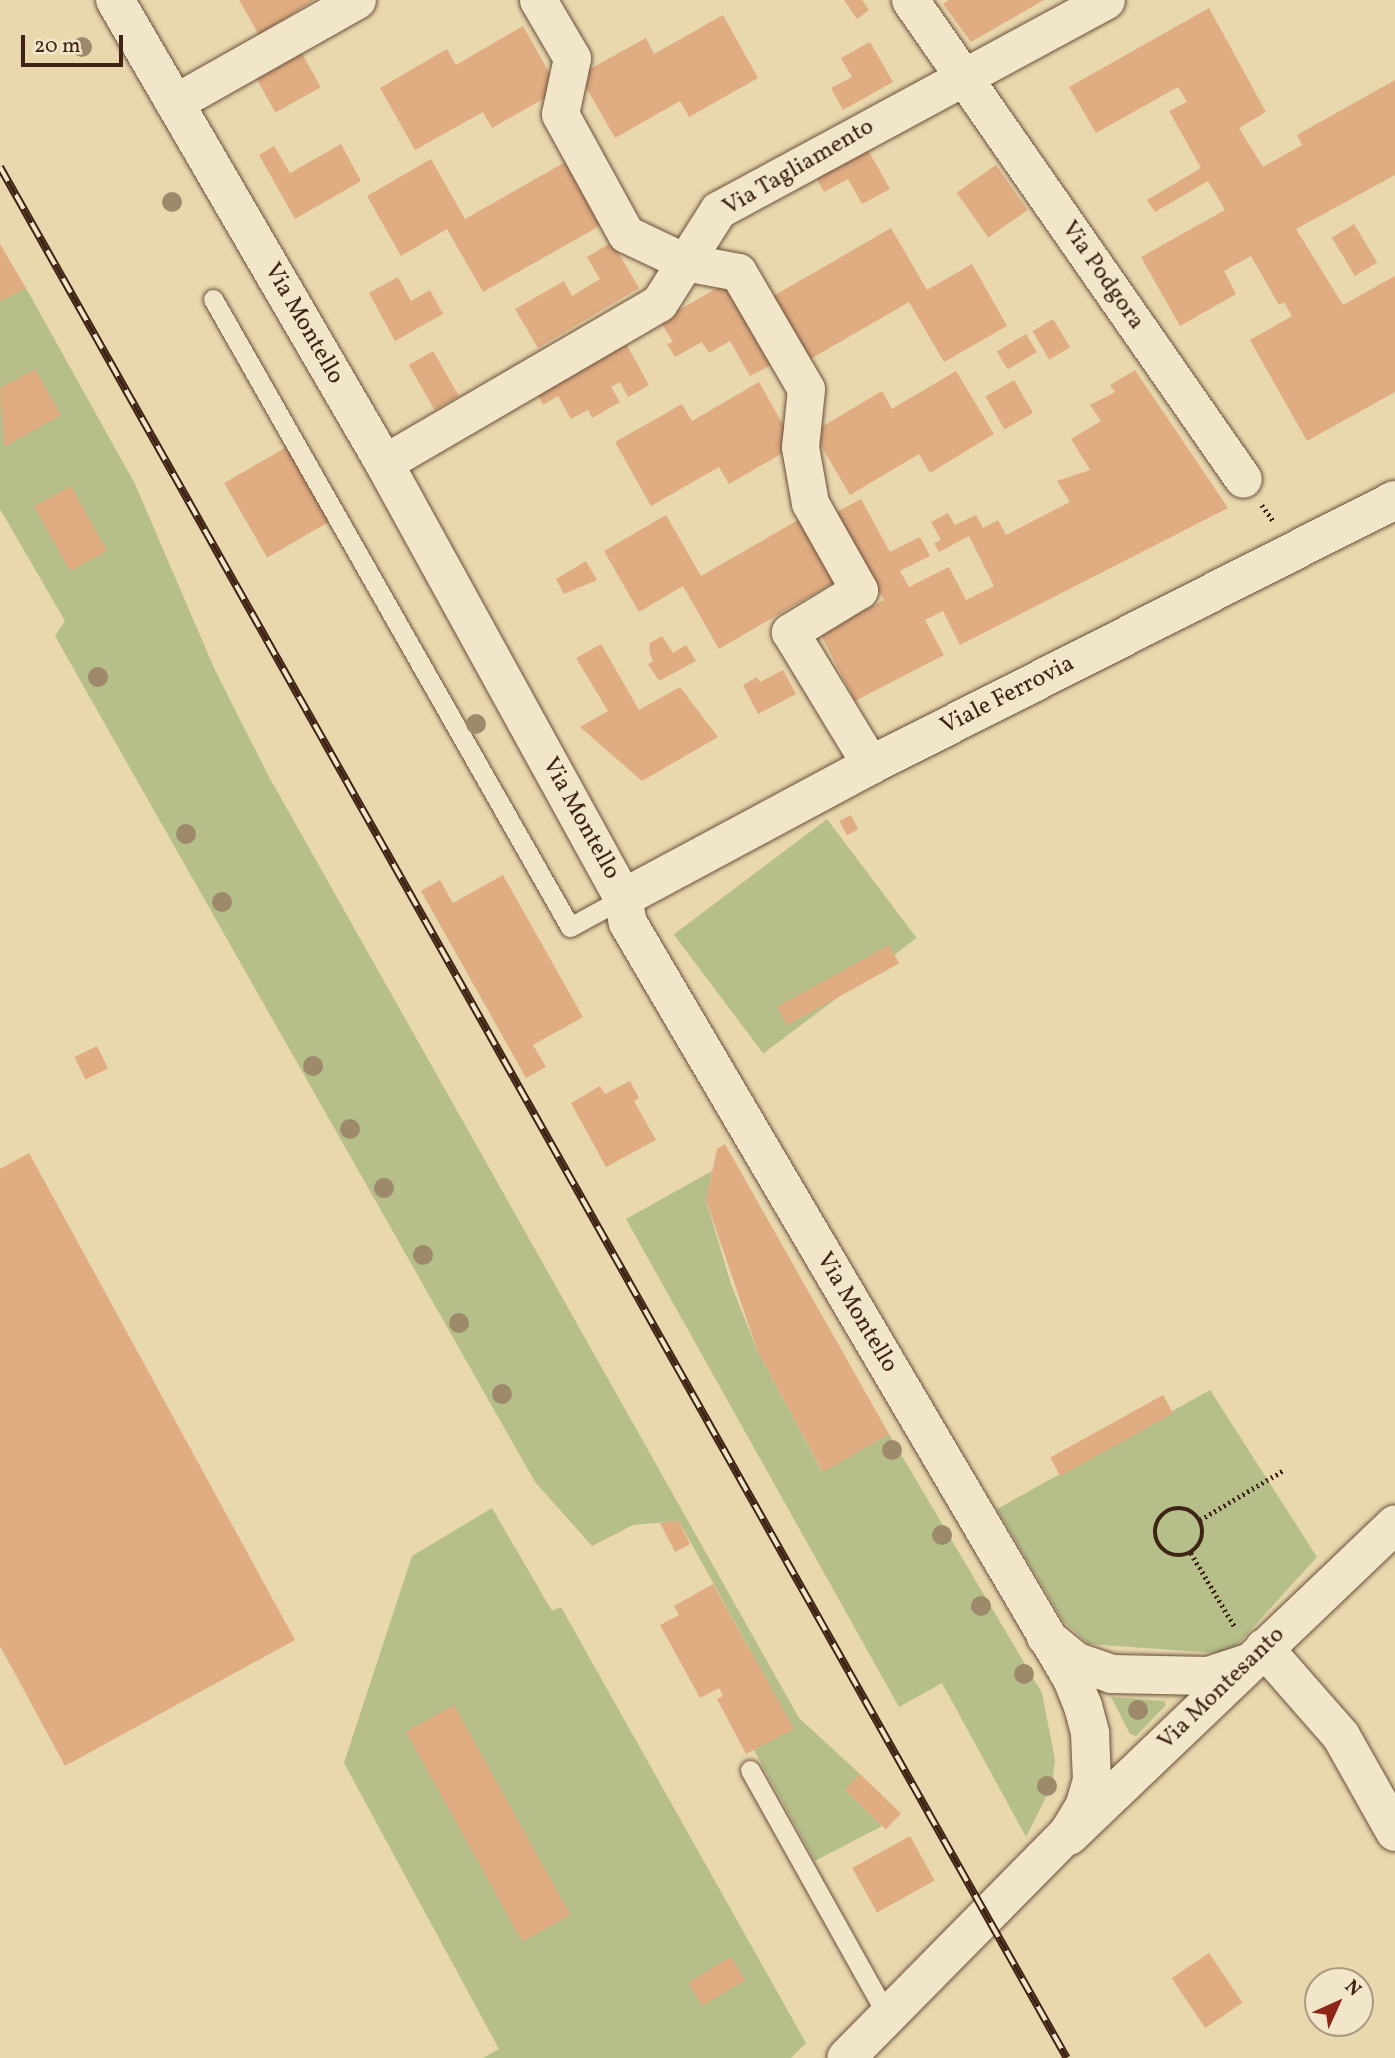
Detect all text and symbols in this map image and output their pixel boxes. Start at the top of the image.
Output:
scale bar [24,21,126,65]
text: 20 m [34,32,80,61]
street label: Via Tagliamento [718,113,880,223]
street label: Via Podgora [1054,216,1150,336]
street label: Via Montello [257,258,349,390]
street label: Viale Ferrovia [936,650,1080,742]
street label: Via Montello [535,753,625,885]
street label: Via Montello [809,1248,903,1378]
street label: Via Montesanto [1153,1621,1291,1757]
north arrow [1304,1967,1374,2037]
text: N [1338,1974,1366,2003]

